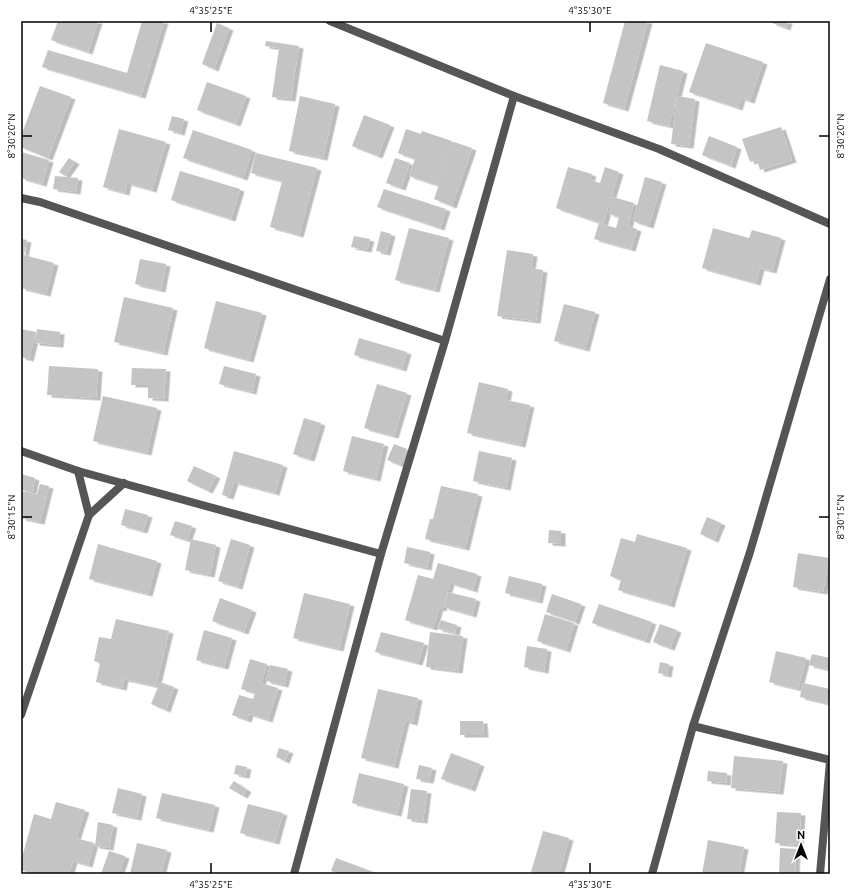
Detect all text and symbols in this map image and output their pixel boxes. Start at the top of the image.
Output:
text: 4°35'25"E [189,5,233,16]
text: 4°35'30"E [568,5,612,16]
text: 8°30'20"N [6,114,17,158]
text: 8°30'20"N [835,114,846,158]
text: 8°30'15"N [6,495,17,539]
text: 8°30'15"N [835,495,846,539]
north arrow [781,825,821,865]
text: N [797,829,805,841]
text: 4°35'25"E [189,879,233,890]
text: 4°35'30"E [568,879,612,890]

